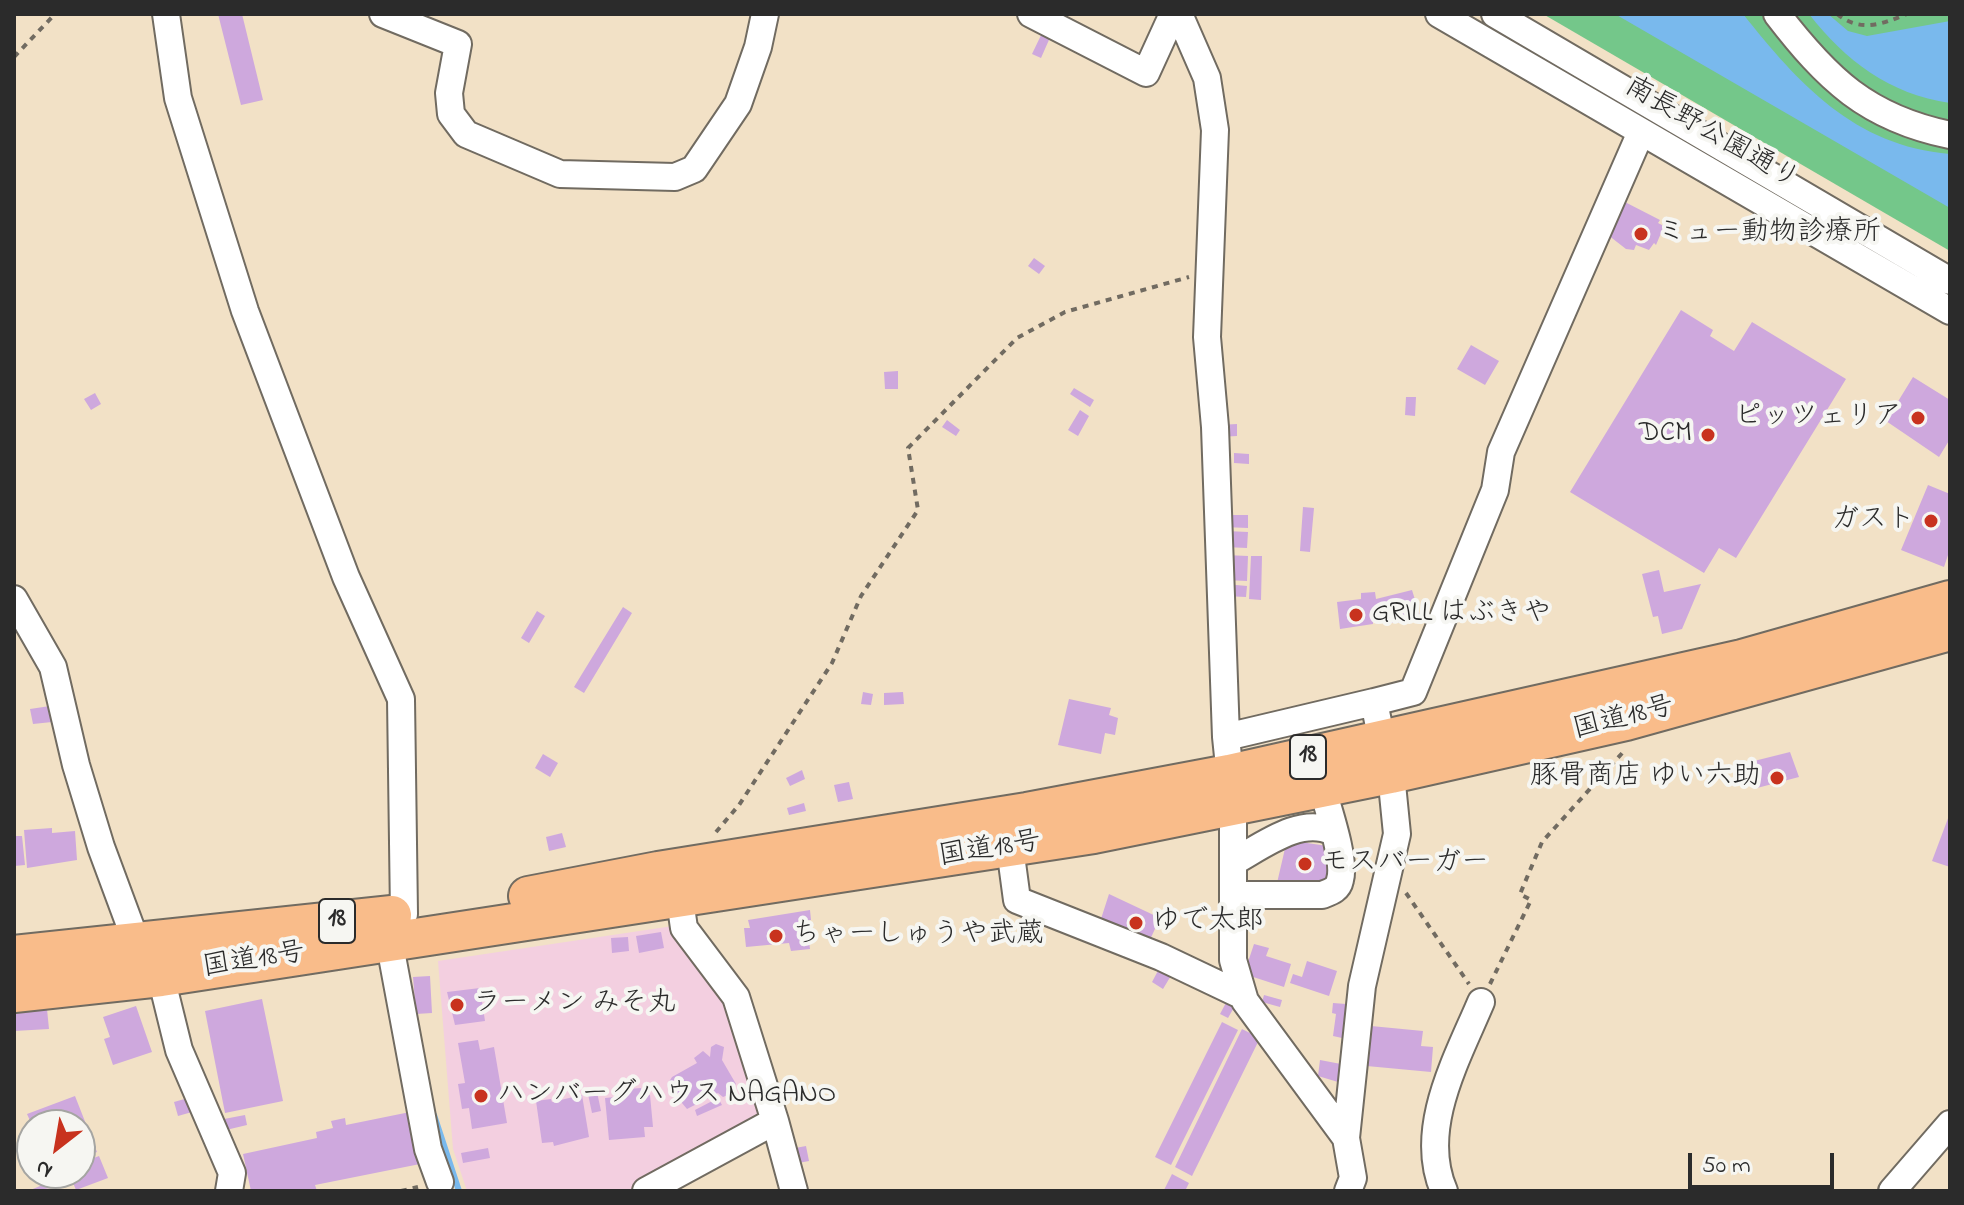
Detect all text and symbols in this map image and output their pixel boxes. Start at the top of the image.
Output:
street label: 南長野公園通り [1618,71,1804,199]
place label: ミュー動物診療所 [1657,217,1881,251]
marker: ミュー動物診療所 [1632,225,1650,243]
place label: ピッツェリア [1734,401,1902,435]
marker: ピッツェリア [1909,409,1927,427]
place label: DCM [1639,418,1692,452]
marker: DCM [1699,426,1717,444]
place label: ガスト [1831,504,1915,538]
marker: ガスト [1922,512,1940,530]
place label: GRILL はぶきや [1372,598,1551,632]
marker: GRILL はぶきや [1347,606,1365,624]
street label: 国道18号 [1570,691,1678,749]
road number: 18 [1290,735,1326,779]
place label: 豚骨商店 ゆい六助 [1530,761,1761,795]
marker: 豚骨商店 ゆい六助 [1768,769,1786,787]
street label: 国道18号 [936,826,1044,876]
place label: モスバーガー [1321,847,1489,881]
marker: モスバーガー [1296,855,1314,873]
road number: 18 [319,899,355,943]
place label: ゆで太郎 [1152,906,1264,940]
marker: ゆで太郎 [1127,914,1145,932]
place label: ちゃーしゅうや武蔵 [792,919,1044,953]
marker: ちゃーしゅうや武蔵 [767,927,785,945]
street label: 国道18号 [200,937,308,987]
place label: ラーメン みそ丸 [473,988,676,1022]
marker: ラーメン みそ丸 [448,996,466,1014]
place label: ハンバーグハウス NAGANO [497,1079,836,1113]
marker: ハンバーグハウス NAGANO [472,1087,490,1105]
north arrow [16,1109,96,1189]
scale bar [1692,1137,1838,1187]
text: 50 m [1702,1149,1751,1184]
text: N [30,1150,59,1185]

